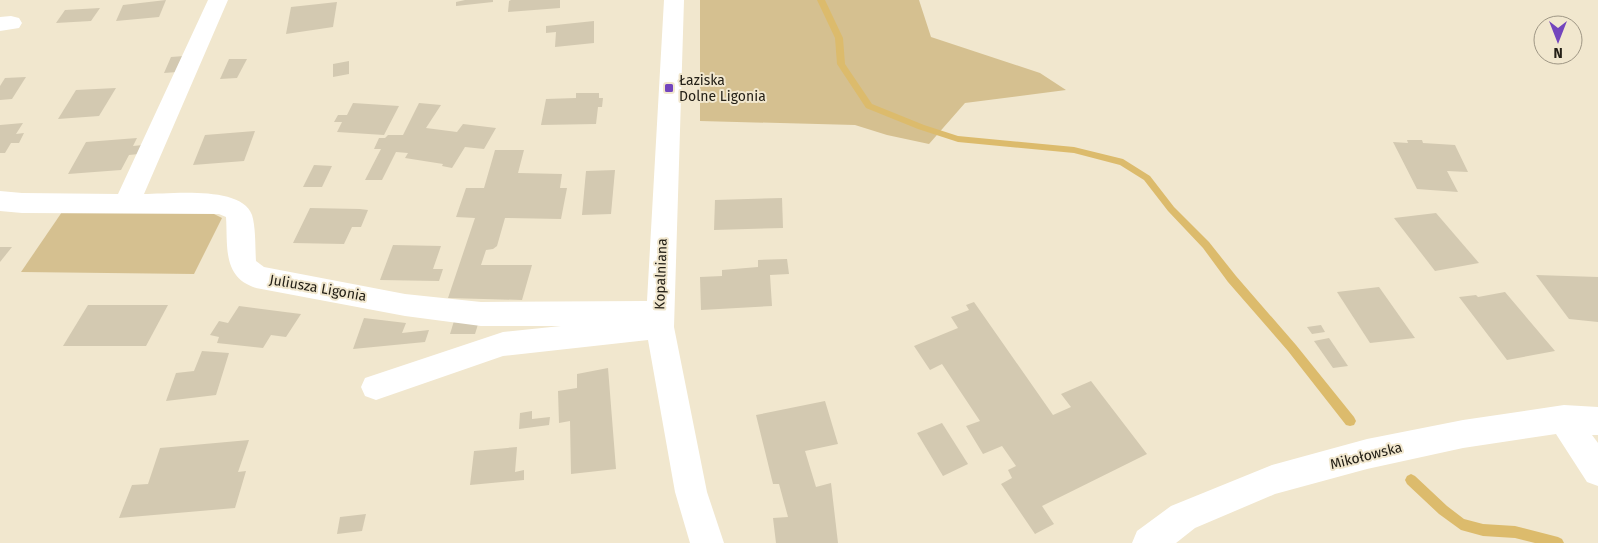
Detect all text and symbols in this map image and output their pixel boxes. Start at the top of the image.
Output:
north arrow [1533,15,1583,65]
text: N [1553,44,1563,61]
place label: Łaziska Dolne Ligonia [679,72,766,105]
marker: Łaziska Dolne Ligonia [663,82,675,94]
street label: Kopalniana [651,238,671,310]
street label: Juliusza Ligonia [268,271,368,305]
street label: Mikołowska [1328,439,1404,473]

